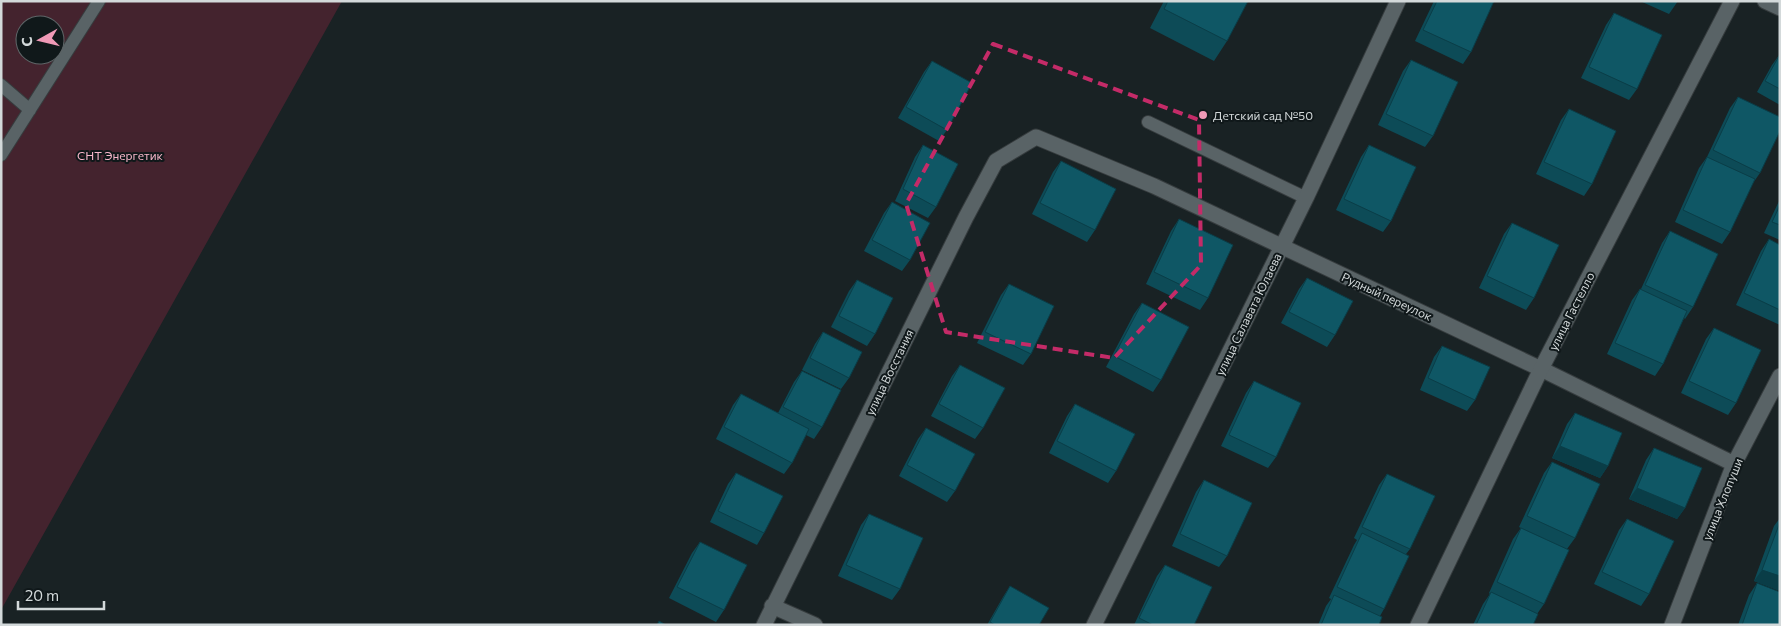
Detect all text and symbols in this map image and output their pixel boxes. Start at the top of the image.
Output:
north arrow [15,15,65,65]
text: С [18,36,36,48]
place label: Детский сад №50 [1213,108,1313,122]
marker: Детский сад №50 [1197,109,1209,121]
park label: СНТ Энергетик [77,148,164,162]
street label: улица Салавата Юлаева [1212,251,1284,377]
street label: Рудный переулок [1340,269,1435,323]
street label: улица Гастелло [1545,270,1597,352]
street label: улица Восстания [862,327,916,417]
street label: улица Хлопуши [1699,456,1745,542]
scale bar [18,578,104,610]
text: 20 m [25,586,59,604]

